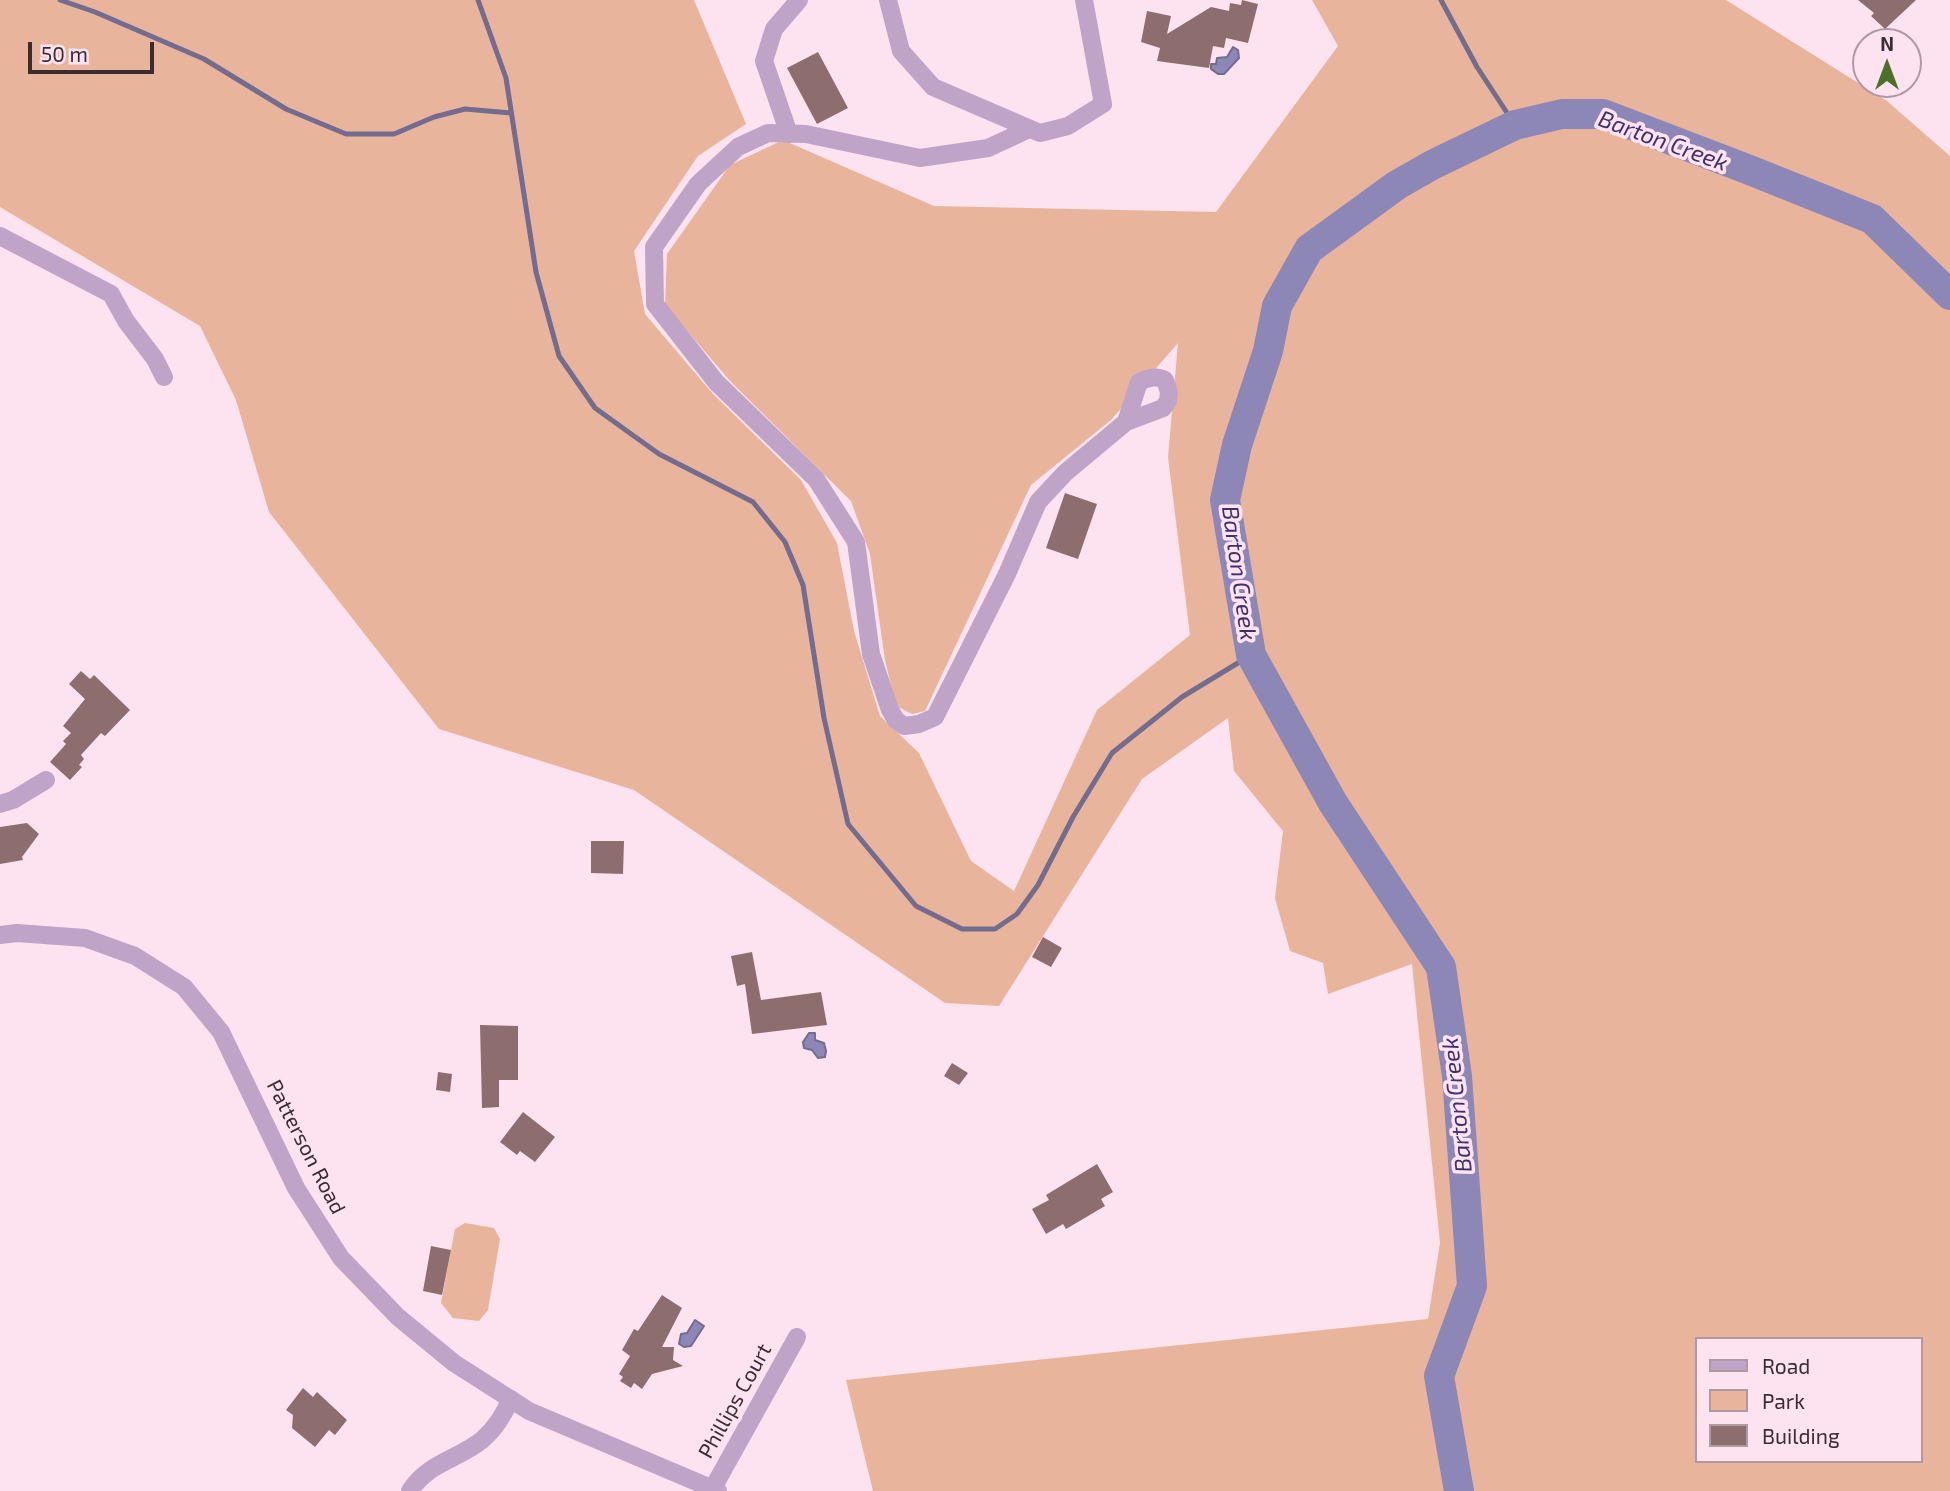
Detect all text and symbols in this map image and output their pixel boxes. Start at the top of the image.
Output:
scale bar [32,28,158,72]
north arrow [1852,28,1922,98]
text: N [1880,32,1894,55]
text: 50 m [41,41,88,66]
water label: Barton Creek [1595,105,1731,177]
water label: Barton Creek [1216,504,1262,642]
water label: Barton Creek [1436,1036,1478,1174]
street label: Patterson Road [261,1076,351,1218]
legend [1694,1337,1922,1463]
street label: Phillips Court [693,1339,777,1463]
text: Road [1762,1353,1810,1378]
text: Park [1762,1388,1805,1413]
text: Building [1762,1423,1840,1448]

